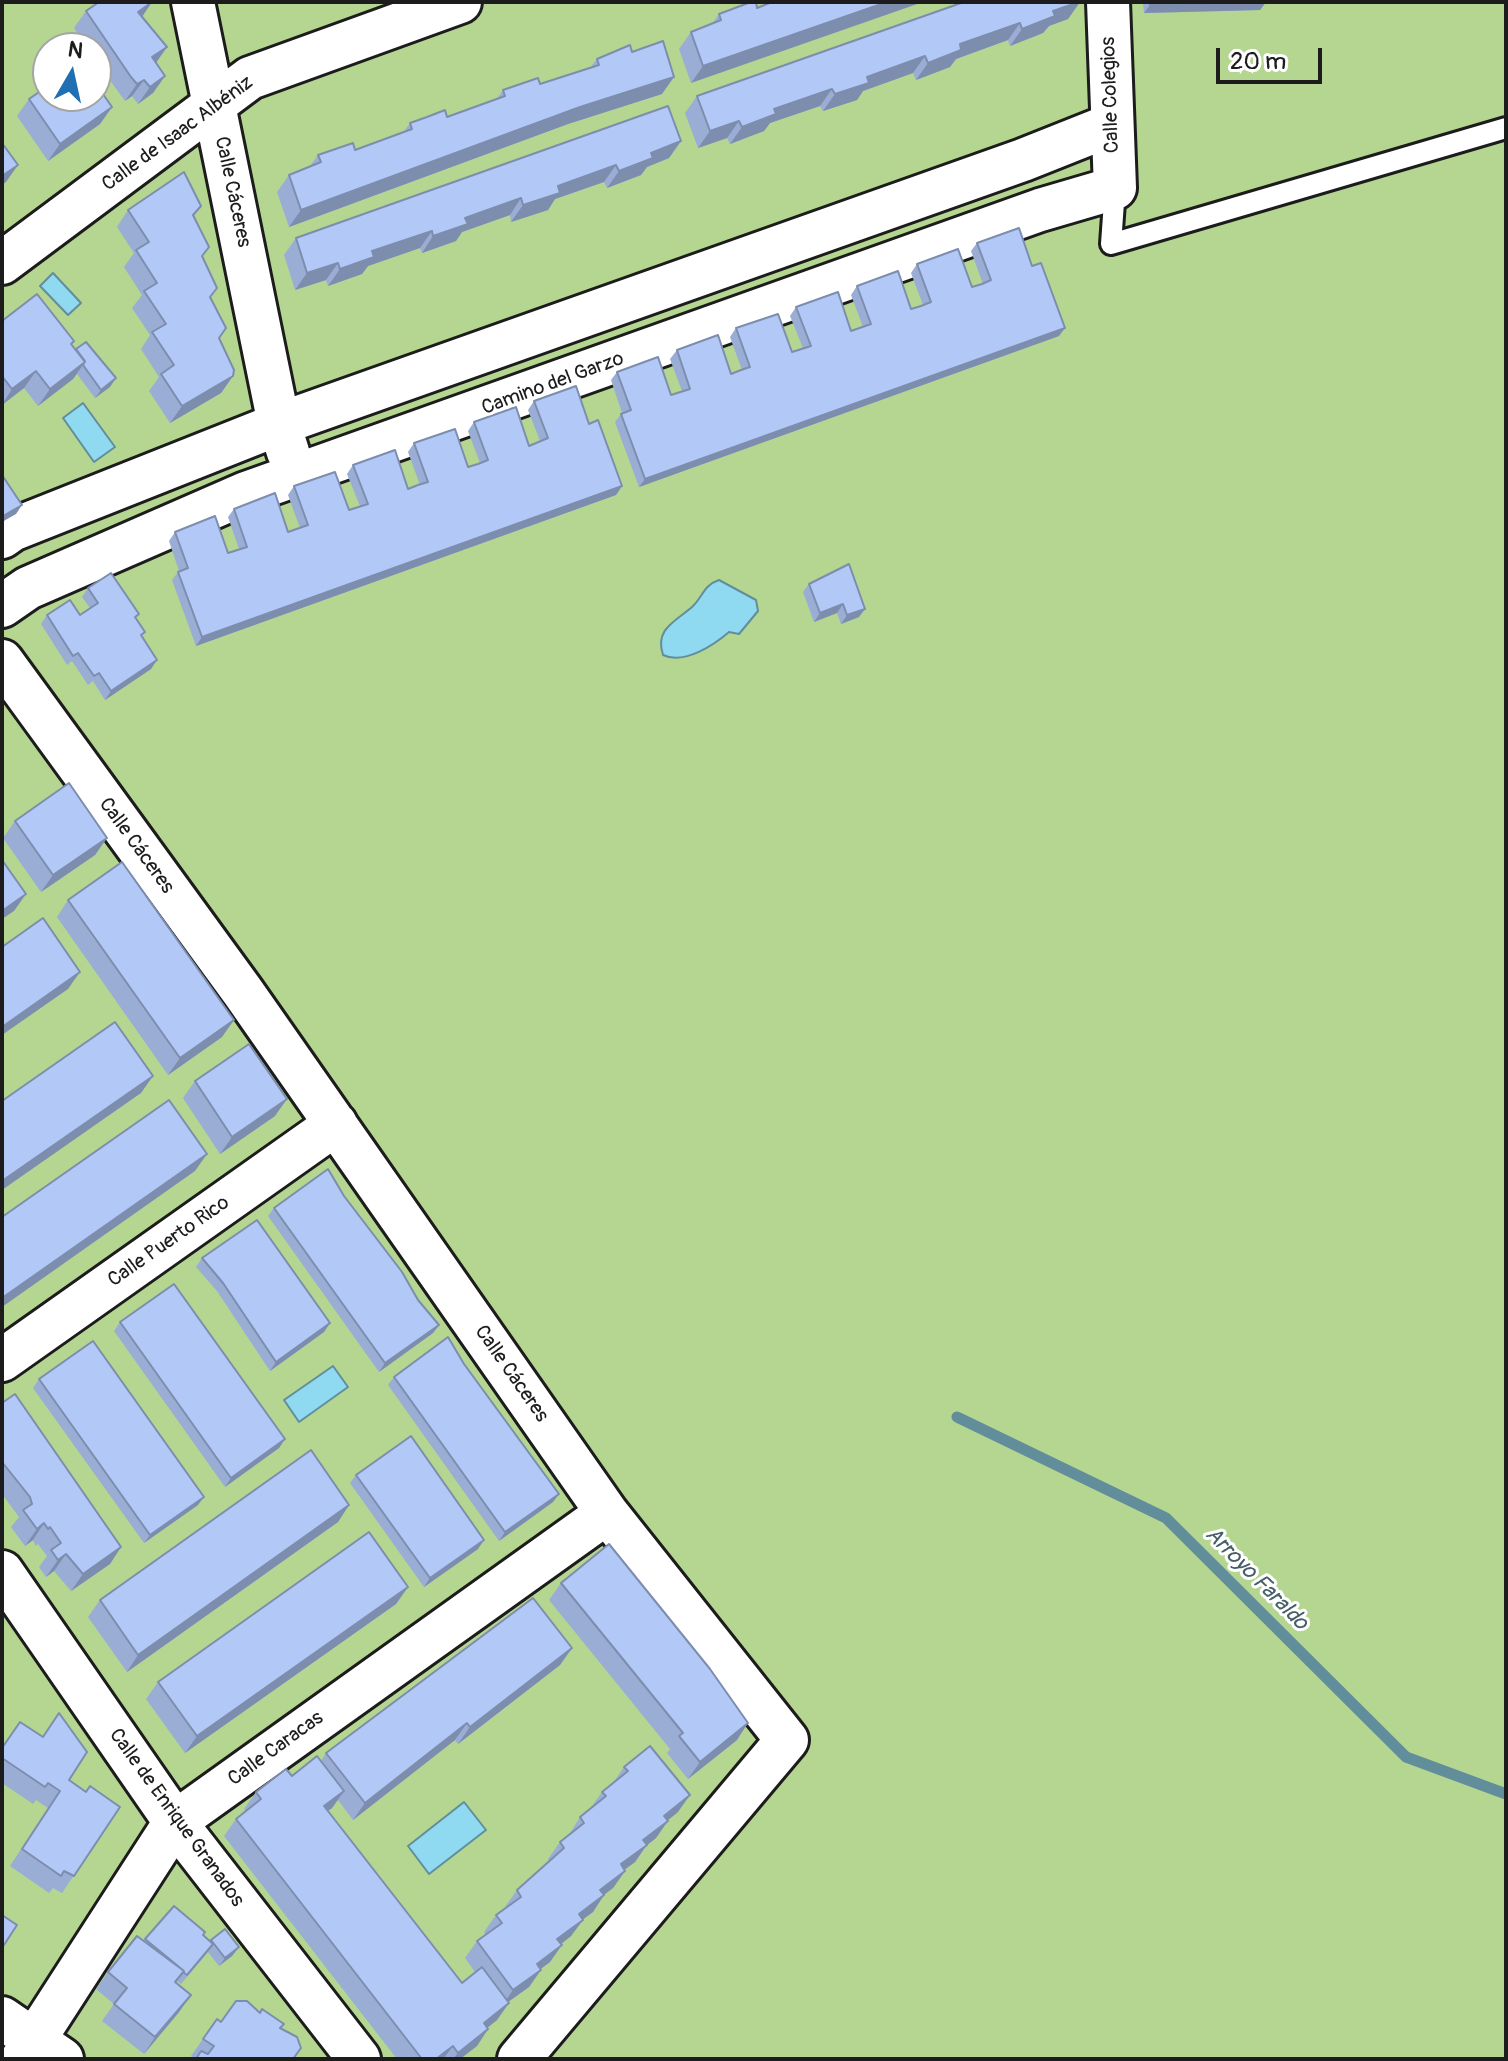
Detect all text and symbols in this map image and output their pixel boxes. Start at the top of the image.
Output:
north arrow [32,32,112,112]
scale bar [1220,32,1326,82]
text: N [66,35,85,65]
street label: Calle Colegios [1097,36,1125,154]
text: 20 m [1230,47,1286,76]
street label: Calle de Isaac Albéniz [98,71,258,197]
street label: Calle Cáceres [209,134,255,250]
street label: Camino del Garzo [479,347,627,421]
street label: Calle Cáceres [93,793,179,899]
street label: Calle Puerto Rico [104,1191,234,1293]
street label: Calle Cáceres [469,1321,553,1427]
water label: Arroyo Faraldo [1199,1522,1313,1636]
street label: Calle Caracas [224,1706,328,1792]
street label: Calle de Enrique Granados [103,1724,249,1912]

